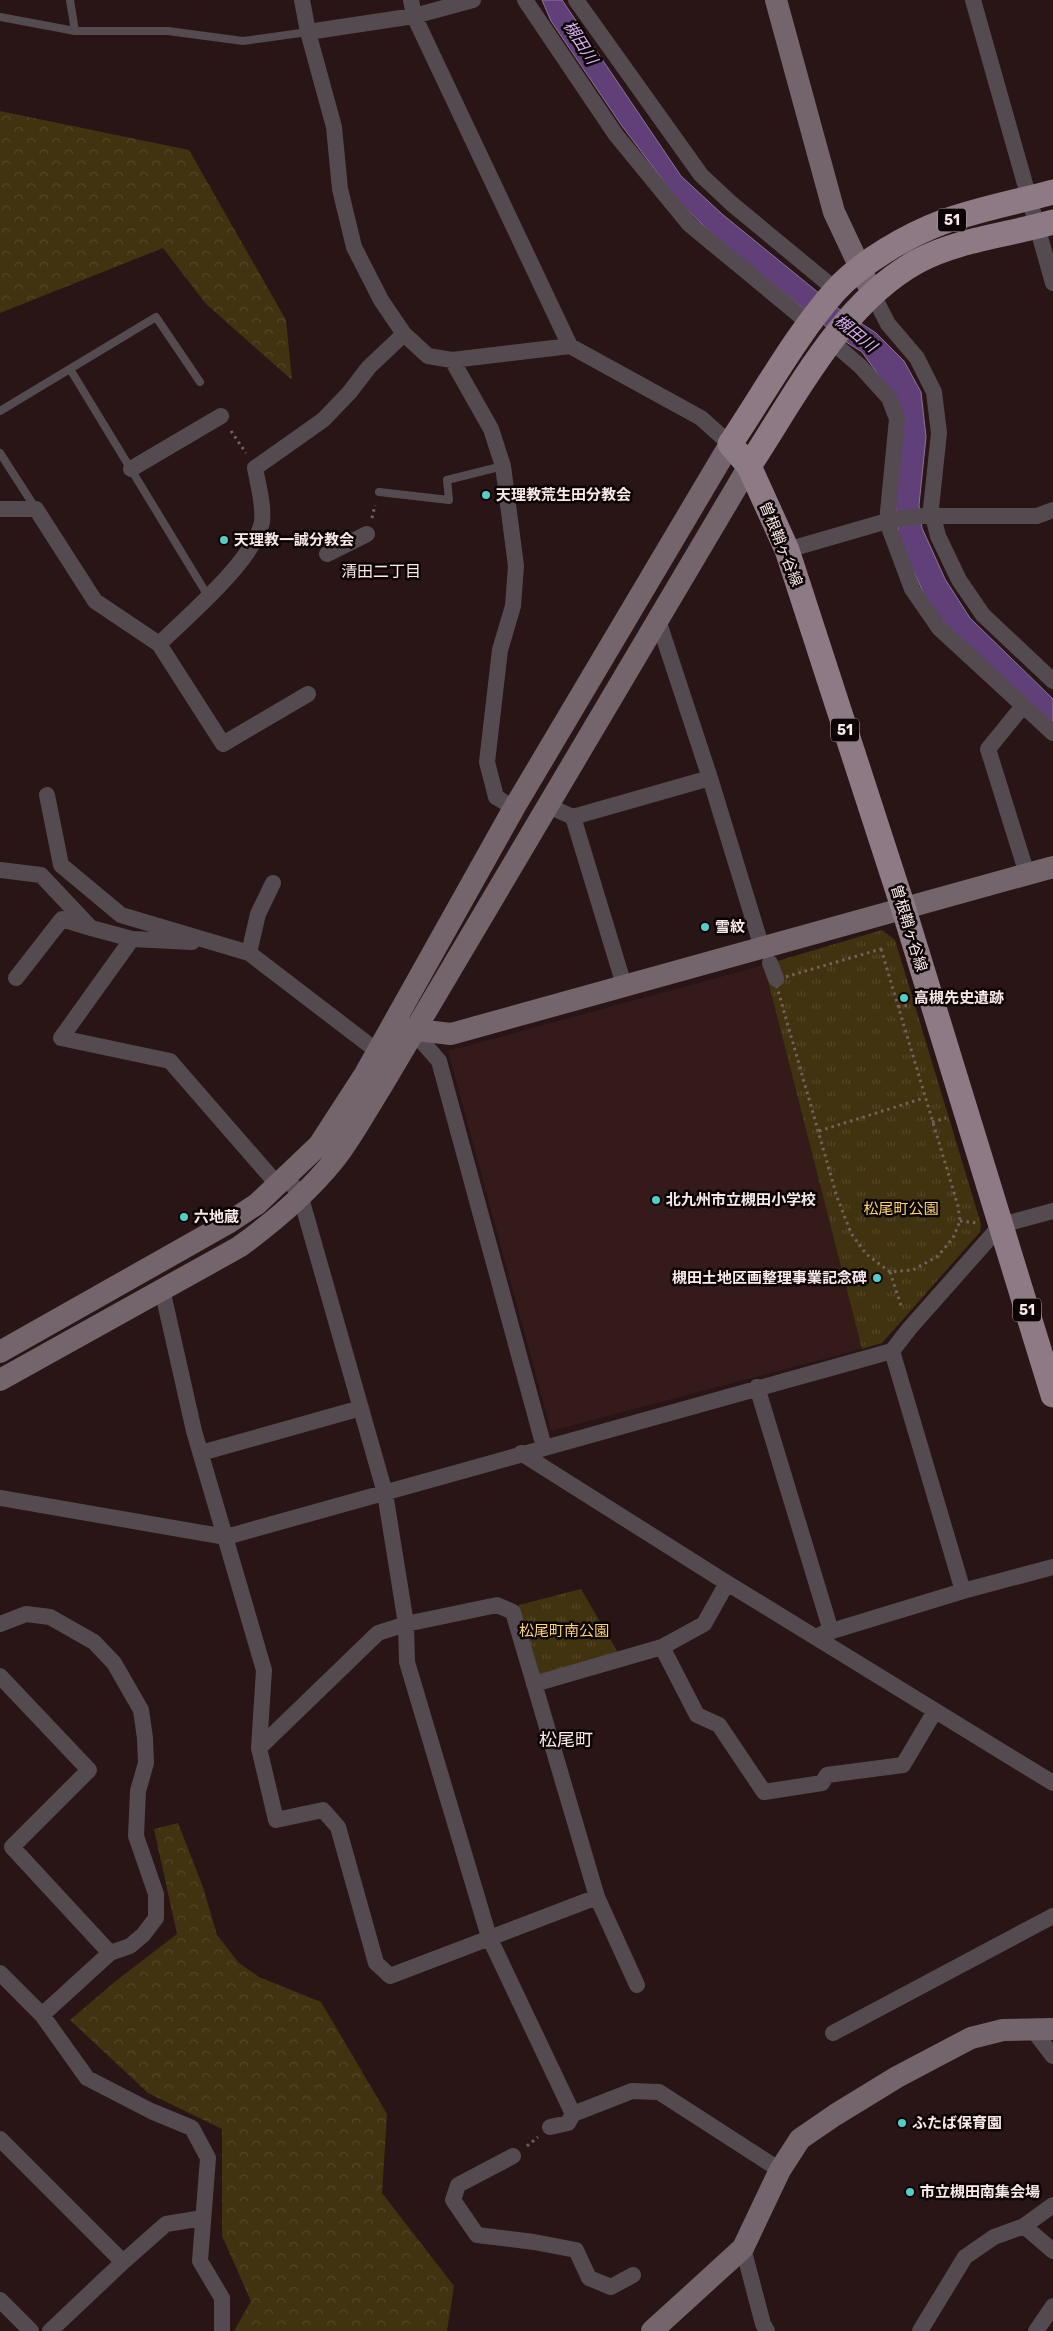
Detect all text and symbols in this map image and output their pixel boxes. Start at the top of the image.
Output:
water label: 槻田川 [560,17,603,69]
road number: 51 [938,208,966,232]
water label: 槻田川 [831,311,882,357]
place label: 天理教荒生田分教会 [496,486,631,504]
marker: 天理教荒生田分教会 [480,489,492,501]
street label: 曽根鞘ヶ谷線 [756,499,806,589]
place label: 天理教一誠分教会 [234,531,354,549]
marker: 天理教一誠分教会 [218,534,230,546]
district label: 清田二丁目 [341,562,421,581]
road number: 51 [831,718,859,742]
street label: 曽根鞘ヶ谷線 [887,882,931,974]
place label: 雪紋 [715,918,745,936]
marker: 雪紋 [699,921,711,933]
place label: 高槻先史遺跡 [914,989,1004,1007]
marker: 高槻先史遺跡 [898,992,910,1004]
place label: 北九州市立槻田小学校 [666,1191,816,1209]
marker: 北九州市立槻田小学校 [650,1194,662,1206]
park label: 松尾町公園 [863,1200,939,1218]
place label: 六地蔵 [194,1208,239,1226]
marker: 六地蔵 [178,1211,190,1223]
place label: 槻田土地区画整理事業記念碑 [672,1269,867,1287]
marker: 槻田土地区画整理事業記念碑 [871,1272,883,1284]
road number: 51 [1013,1298,1041,1322]
park label: 松尾町南公園 [519,1622,609,1640]
district label: 松尾町 [539,1729,593,1751]
place label: ふたば保育園 [912,2114,1002,2132]
marker: ふたば保育園 [896,2117,908,2129]
place label: 市立槻田南集会場 [920,2183,1040,2201]
marker: 市立槻田南集会場 [904,2186,916,2198]

